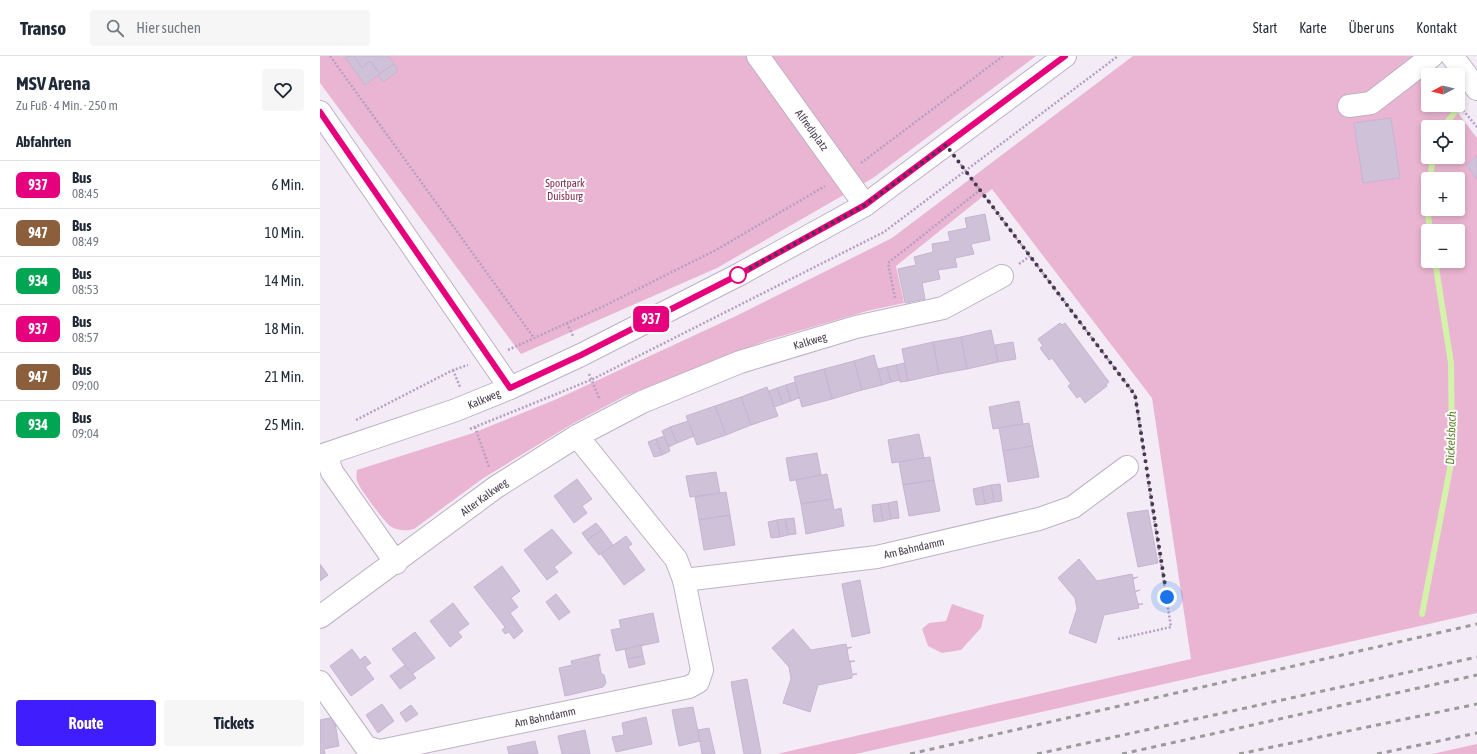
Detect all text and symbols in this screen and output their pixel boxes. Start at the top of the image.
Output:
search box [90,10,370,46]
text: Transo [20,17,66,39]
icon: search [104,17,126,39]
text: Hier suchen [136,19,201,36]
text: Start [1253,20,1277,36]
text: Karte [1299,20,1327,36]
text: Über uns [1349,20,1394,36]
text: Kontakt [1416,20,1457,36]
north arrow [1421,68,1465,112]
map controls [1421,68,1465,268]
button: heart [262,69,304,111]
text: MSV Arena [16,72,90,94]
text: Zu Fuß · 4 Min. · 250 m [16,98,118,113]
street label: Alfrediplatz [793,107,831,153]
button: locate [1421,120,1465,164]
text: Abfahrten [16,133,71,150]
text: Bus [72,169,92,186]
button: + [1421,172,1465,216]
text: 6 Min. [271,176,304,193]
text: 937 [28,177,48,193]
park label: Sportpark Duisburg [545,177,585,202]
text: 08:45 [72,186,99,201]
text: Bus [72,217,92,234]
text: 10 Min. [264,224,304,241]
button: − [1421,224,1465,268]
text: 947 [28,225,48,241]
text: 08:49 [72,234,99,249]
text: Bus [72,265,92,282]
unlabelled marker [729,266,747,284]
text: 14 Min. [264,272,304,289]
text: 934 [28,273,48,289]
text: 08:53 [72,282,99,297]
line badge: 937 [628,306,674,332]
text: 937 [641,311,661,327]
text: Bus [72,313,92,330]
text: 18 Min. [264,320,304,337]
text: 937 [28,321,48,337]
text: 08:57 [72,330,99,345]
street label: Kalkweg [792,330,828,352]
text: Bus [72,361,92,378]
text: 21 Min. [264,368,304,385]
text: 947 [28,369,48,385]
text: 09:00 [72,378,99,393]
street label: Kalkweg [466,387,502,411]
text: Bus [72,409,92,426]
water label: Dickelsbach [1443,411,1459,465]
text: 25 Min. [264,416,304,433]
text: 934 [28,417,48,433]
text: 09:04 [72,426,99,441]
street label: Alter Kalkweg [458,476,510,518]
street label: Am Bahndamm [882,535,946,561]
your location [1157,587,1177,607]
button: Route [16,700,156,746]
button: Tickets [164,700,304,746]
street label: Am Bahndamm [513,705,577,729]

